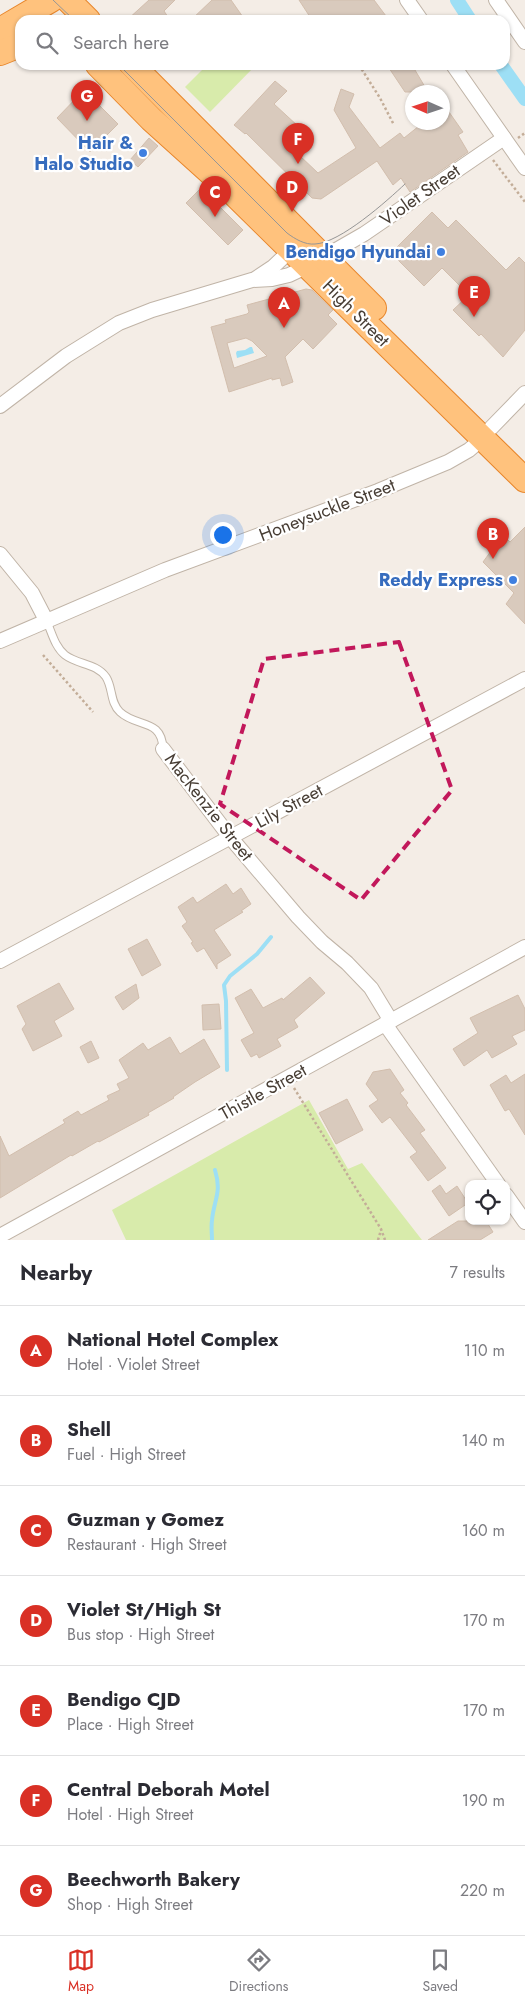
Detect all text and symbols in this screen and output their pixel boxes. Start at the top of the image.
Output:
search box [15,15,510,70]
icon: search [33,29,61,57]
text: Search here [73,29,169,56]
pin: G [71,80,103,121]
north arrow [405,85,450,130]
pin: F [282,123,314,164]
place label: Hair & Halo Studio [34,130,133,177]
marker: Hair & Halo Studio [137,147,149,159]
street label: Violet Street [375,157,466,232]
pin: D [276,171,308,212]
pin: C [199,176,231,217]
place label: Bendigo Hyundai [285,239,431,265]
marker: Bendigo Hyundai [435,246,447,258]
street label: High Street [317,274,396,353]
pin: E [458,276,490,317]
pin: A [268,287,300,328]
street label: Honeysuckle Street [255,472,400,548]
pin: B [477,518,509,559]
your location [210,522,236,548]
place label: Reddy Express [379,567,503,593]
marker: Reddy Express [507,574,519,586]
street label: MacKenzie Street [158,747,260,867]
street label: Lily Street [251,777,328,835]
street label: Thistle Street [215,1057,312,1127]
map controls [465,1180,510,1225]
button: locate [465,1180,510,1225]
text: Nearby [20,1258,92,1288]
text: 7 results [449,1261,505,1284]
text: National Hotel Complex [67,1326,278,1353]
text: A [30,1339,42,1362]
text: 110 m [464,1339,505,1362]
text: Hotel · Violet Street [67,1353,200,1376]
text: Shell [67,1416,111,1443]
text: B [31,1429,41,1452]
text: 140 m [462,1429,505,1452]
text: Fuel · High Street [67,1443,186,1466]
text: Guzman y Gomez [67,1506,224,1533]
text: C [30,1519,42,1542]
text: 160 m [462,1519,505,1542]
text: Restaurant · High Street [67,1533,227,1556]
text: Violet St/High St [67,1596,221,1623]
text: D [30,1609,42,1632]
text: 170 m [463,1609,505,1632]
text: Bus stop · High Street [67,1623,214,1646]
text: Bendigo CJD [67,1686,180,1713]
text: E [31,1699,41,1722]
text: 170 m [463,1699,505,1722]
text: Place · High Street [67,1713,194,1736]
text: Central Deborah Motel [67,1776,270,1803]
text: F [32,1789,40,1812]
text: 190 m [462,1789,505,1812]
text: Hotel · High Street [67,1803,193,1826]
text: Beechworth Bakery [67,1866,240,1893]
text: G [29,1879,43,1902]
text: 220 m [460,1879,505,1902]
text: Shop · High Street [67,1893,193,1916]
tab: Map [67,1946,95,1996]
tab: Directions [229,1946,288,1996]
tab: Saved [422,1946,458,1996]

